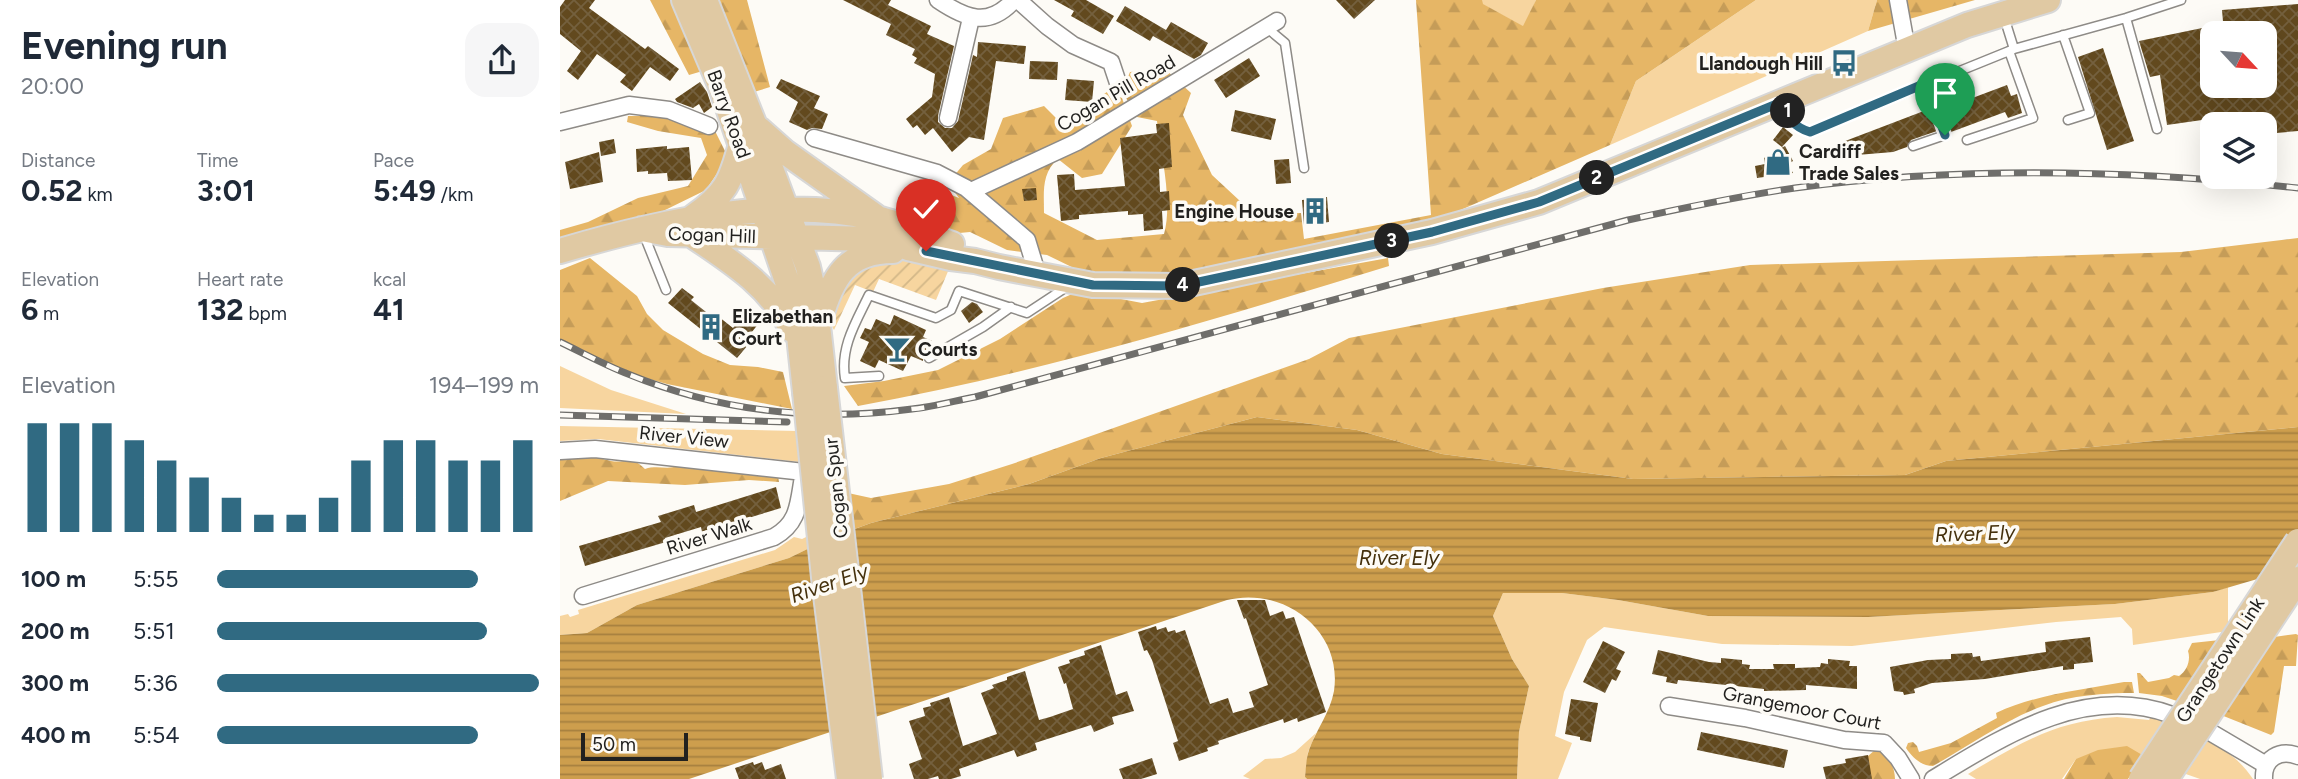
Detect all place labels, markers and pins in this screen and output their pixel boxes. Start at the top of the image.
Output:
bus stop icon: Llandough Hill [1829,48,1859,78]
place label: Llandough Hill [1699,52,1823,75]
pin [1915,63,1975,135]
pin: 1 [1770,94,1806,128]
place label: Cardiff Trade Sales [1799,140,1899,185]
shop icon: Cardiff Trade Sales [1763,147,1793,177]
pin: 2 [1580,160,1614,196]
pin [896,179,956,251]
building icon: Engine House [1300,196,1330,226]
place label: Engine House [1174,200,1294,223]
pin: 3 [1374,224,1410,258]
pin: 4 [1166,268,1200,302]
place label: Elizabethan Court [732,305,833,350]
building icon: Elizabethan Court [696,312,726,342]
bar icon: Courts [882,334,912,364]
place label: Courts [918,338,977,361]

